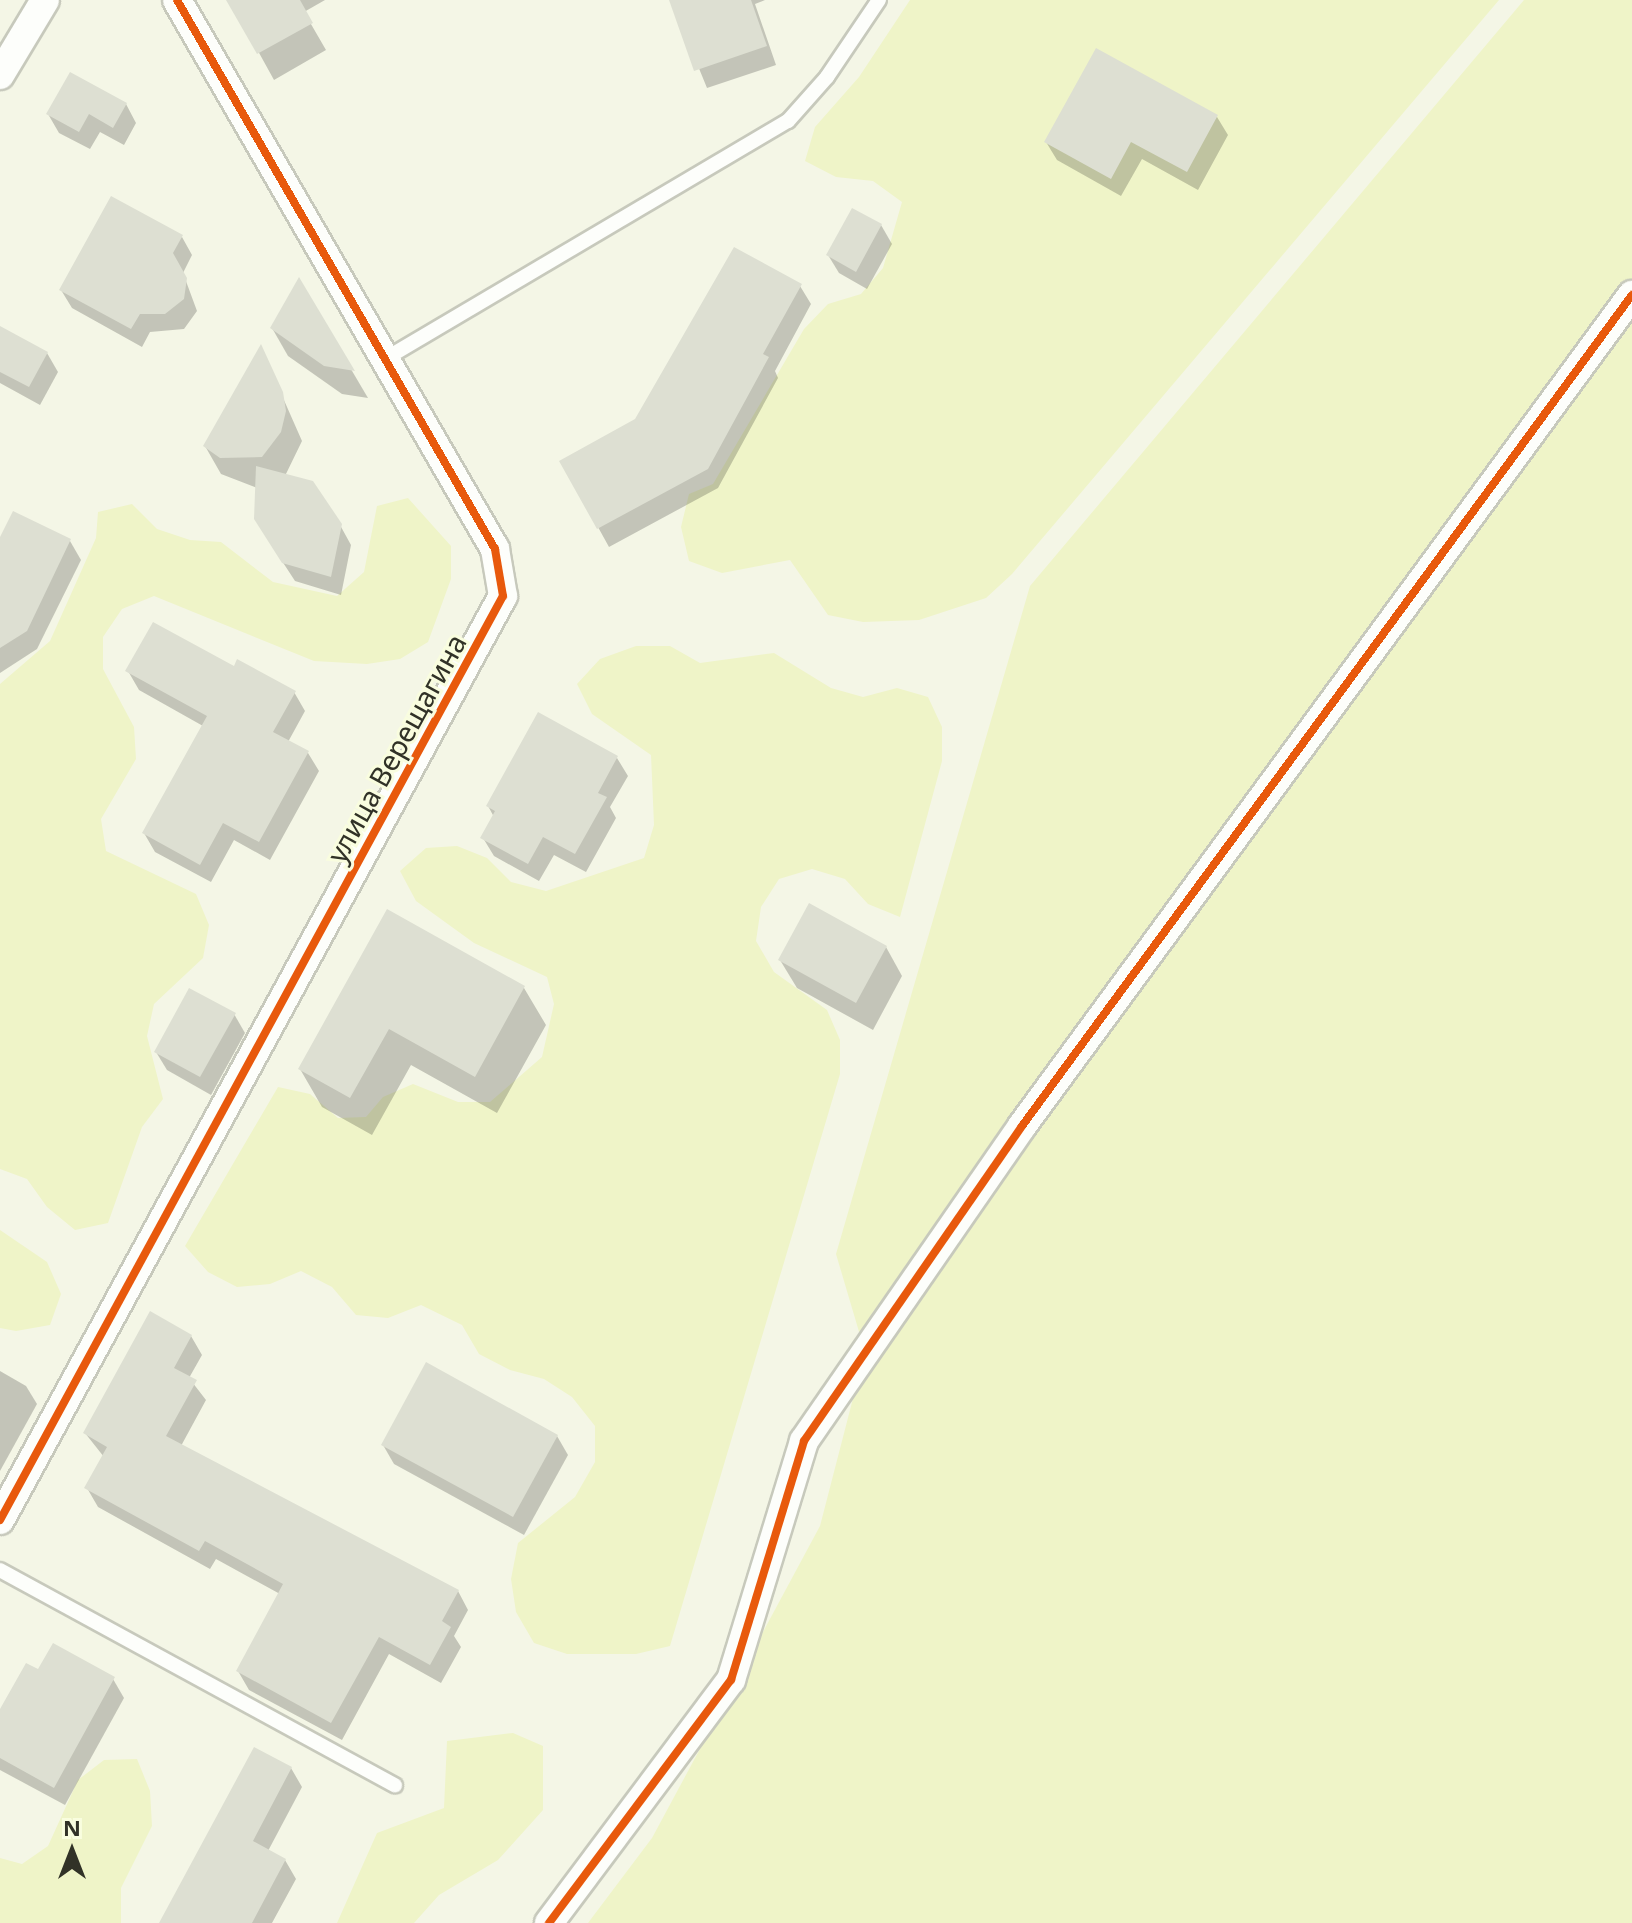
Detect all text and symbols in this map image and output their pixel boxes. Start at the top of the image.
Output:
street label: улица Верещагина [319,628,473,868]
north arrow [32,1811,112,1891]
text: N [63,1812,81,1842]

